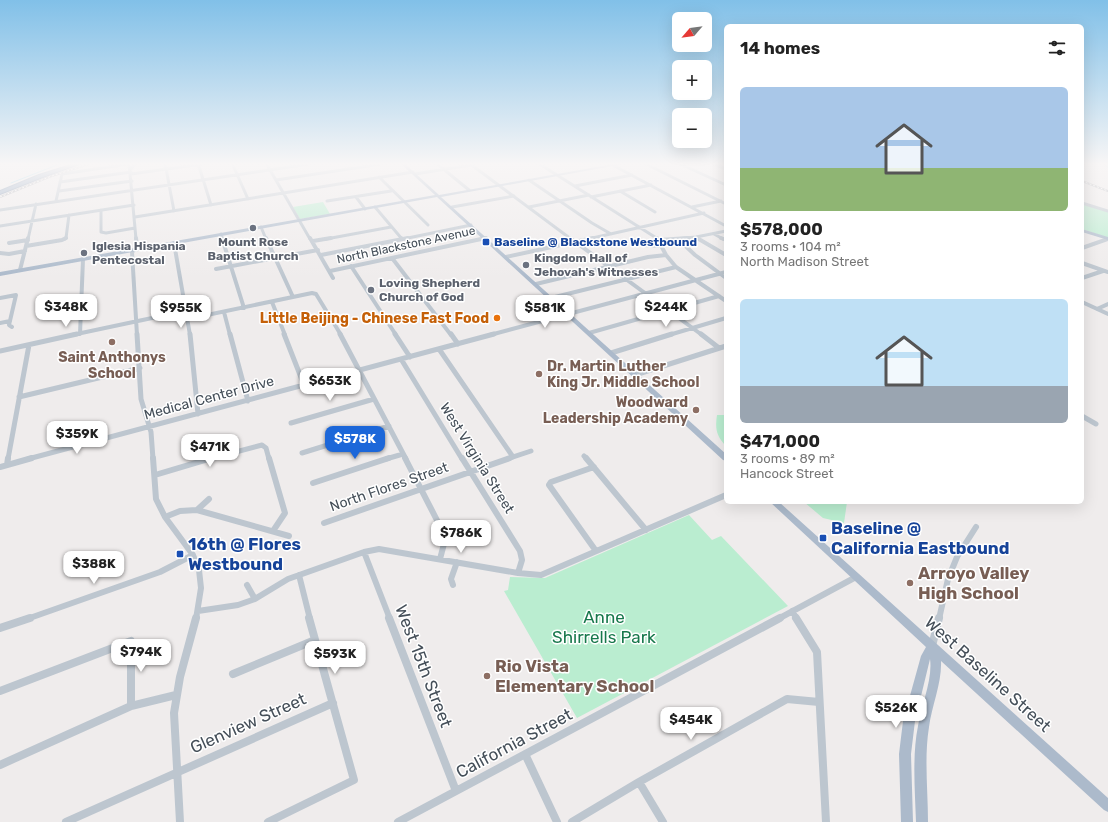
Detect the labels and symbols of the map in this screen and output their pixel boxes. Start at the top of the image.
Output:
north arrow [672,12,712,52]
marker: Mount Rose Baptist Church [248,223,258,233]
street label: North Blackstone Avenue [335,223,477,267]
place label: Mount Rose Baptist Church [207,235,299,263]
place label: Baseline @ Blackstone Westbound [494,235,697,249]
marker: Baseline @ Blackstone Westbound [481,237,491,247]
place label: Iglesia Hispania Pentecostal [92,239,186,267]
marker: Iglesia Hispania Pentecostal [79,248,89,258]
place label: Kingdom Hall of Jehovah's Witnesses [534,251,659,279]
marker: Kingdom Hall of Jehovah's Witnesses [521,260,531,270]
place label: Loving Shepherd Church of God [379,276,480,304]
marker: Loving Shepherd Church of God [366,285,376,295]
pin: $348K [38,294,94,328]
pin: $244K [638,294,694,328]
pin: $955K [153,295,209,329]
pin: $581K [517,295,573,329]
place label: Little Beijing - Chinese Fast Food [260,310,489,327]
marker: Little Beijing - Chinese Fast Food [492,313,502,323]
marker: Saint Anthonys School [107,337,117,347]
place label: Saint Anthonys School [58,349,166,382]
place label: Dr. Martin Luther King Jr. Middle School [547,358,699,391]
pin: $653K [302,368,358,402]
marker: Dr. Martin Luther King Jr. Middle School [534,369,544,379]
street label: Medical Center Drive [142,372,276,424]
place label: Woodward Leadership Academy [543,394,689,427]
street label: West Virginia Street [436,399,518,517]
marker: Woodward Leadership Academy [691,405,701,415]
pin: $359K [49,421,105,455]
pin: $578K [327,426,383,460]
pin: $471K [182,434,238,468]
street label: North Flores Street [328,459,451,515]
place label: Baseline @ California Eastbound [831,518,1010,558]
pin: $786K [433,520,489,554]
marker: Baseline @ California Eastbound [818,533,828,543]
place label: 16th @ Flores Westbound [188,534,301,574]
marker: 16th @ Flores Westbound [175,549,185,559]
pin: $388K [66,551,122,585]
place label: Arroyo Valley High School [918,563,1029,603]
marker: Arroyo Valley High School [905,578,915,588]
street label: West 15th Street [391,602,457,731]
park label: Anne Shirrells Park [552,607,656,647]
street label: West Baseline Street [921,612,1055,736]
pin: $794K [113,639,169,673]
pin: $593K [307,641,363,675]
place label: Rio Vista Elementary School [495,656,654,696]
marker: Rio Vista Elementary School [482,671,492,681]
street label: Glenview Street [187,688,309,757]
pin: $526K [868,695,924,729]
street label: California Street [453,704,576,782]
pin: $454K [663,707,719,741]

